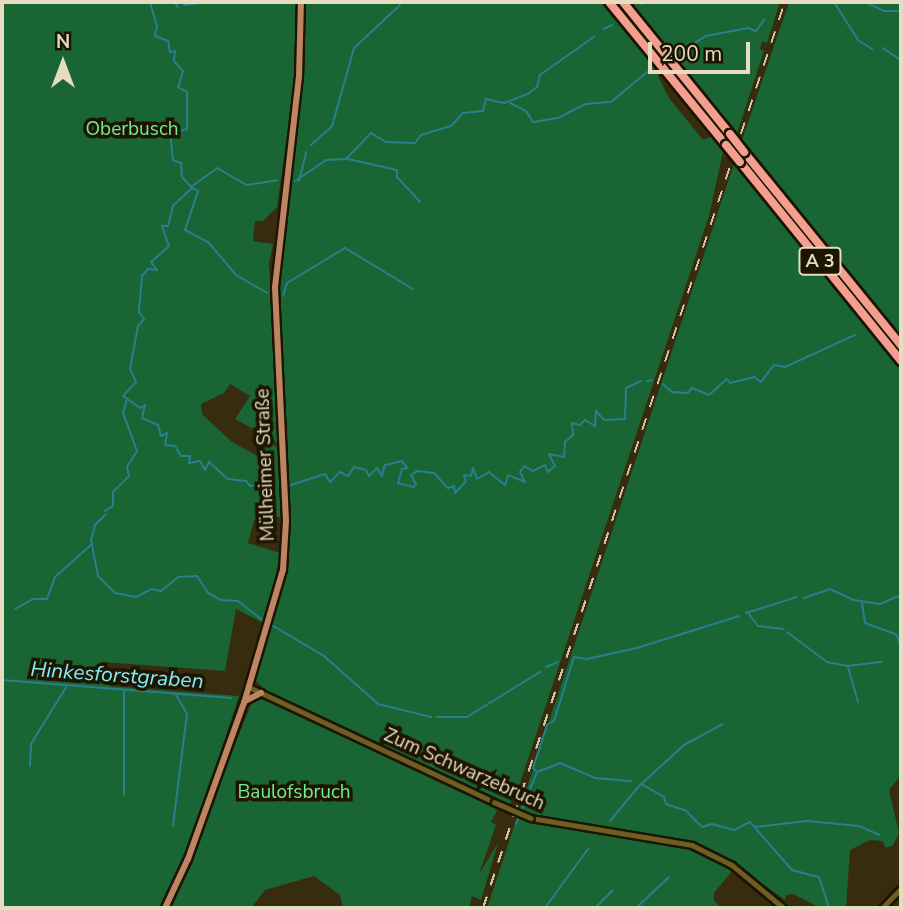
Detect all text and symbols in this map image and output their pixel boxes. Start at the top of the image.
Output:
north arrow [28,28,98,98]
scale bar [651,28,752,72]
text: N [56,29,70,55]
text: 200 m [661,40,722,68]
park label: Oberbusch [85,119,179,141]
road number: A 3 [797,246,843,276]
street label: Mülheimer Straße [252,388,280,542]
water label: Hinkesforstgraben [30,656,204,694]
street label: Zum Schwarzebruch [380,724,548,816]
park label: Baulofsbruch [237,782,351,804]

